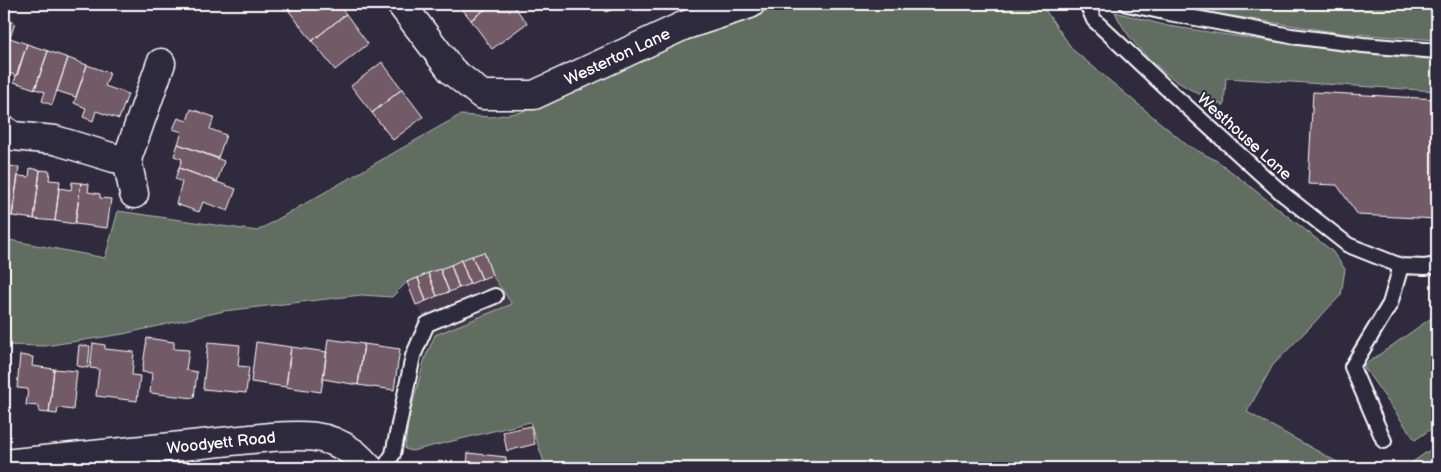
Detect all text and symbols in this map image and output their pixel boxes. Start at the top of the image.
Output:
street label: Westerton Lane [562,24,674,90]
street label: Westhouse Lane [1193,90,1296,185]
street label: Woodyett Road [166,428,277,459]

